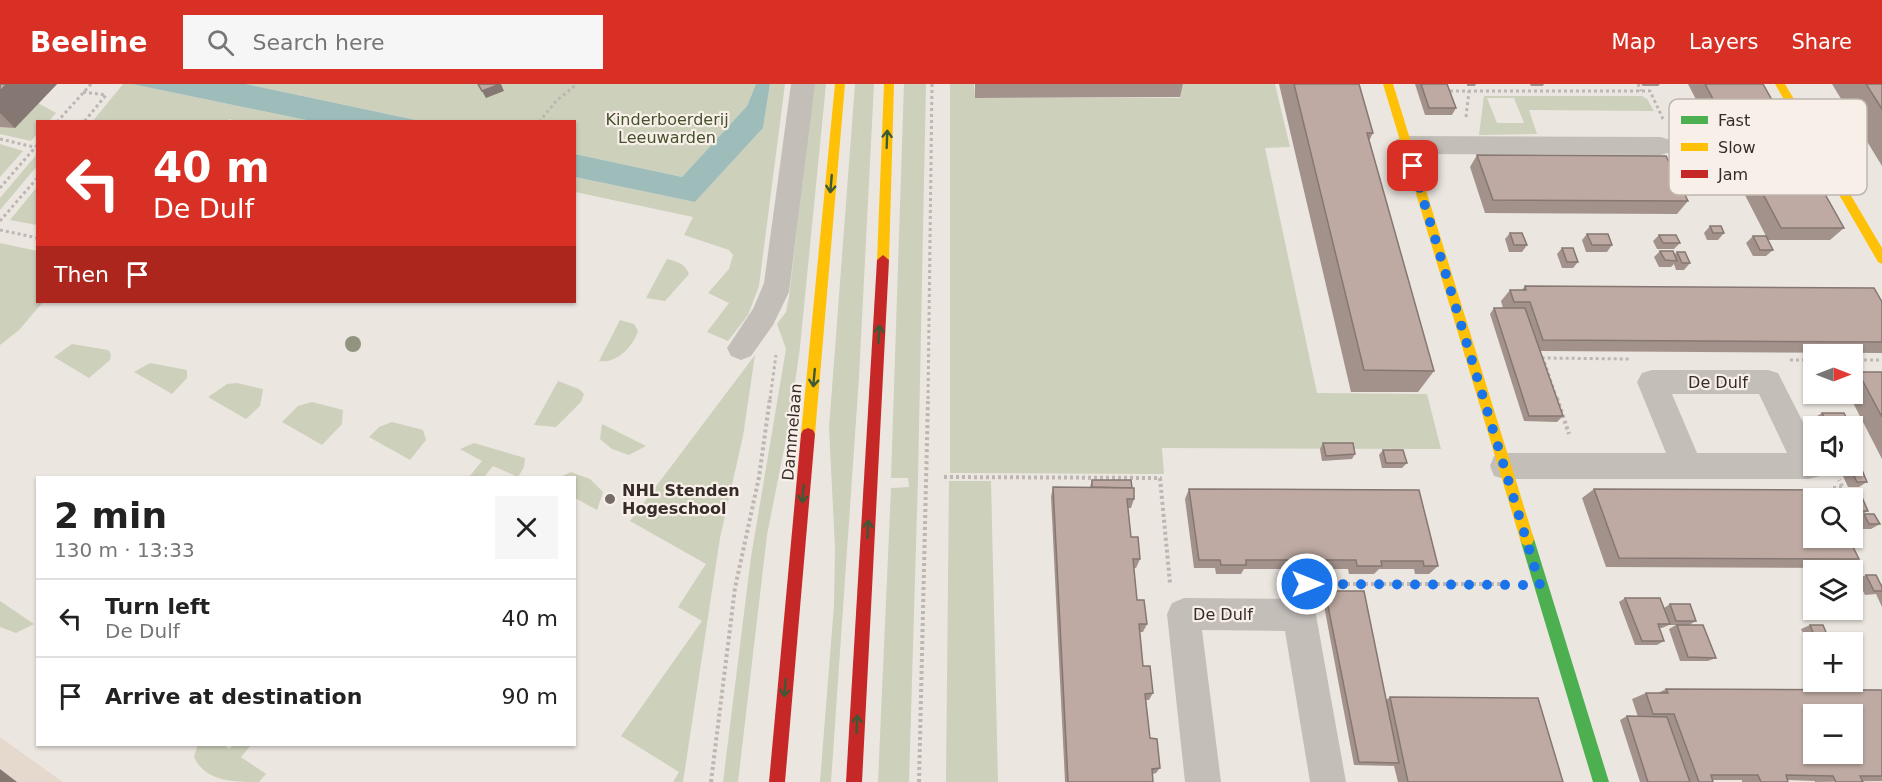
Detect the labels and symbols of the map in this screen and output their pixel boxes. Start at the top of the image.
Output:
legend [1669,99,1867,195]
park label: Kinderboerderij Leeuwarden [605,110,729,147]
text: Fast [1718,111,1750,130]
one-way arrow [882,130,893,150]
text: Slow [1718,138,1755,157]
pin [1387,140,1438,191]
text: Jam [1717,165,1748,184]
one-way arrow [825,174,836,194]
one-way arrow [874,325,885,345]
north arrow [1803,344,1863,404]
one-way arrow [808,368,819,388]
street label: De Dulf [1688,373,1748,392]
street label: Dammelaan [778,383,806,481]
place label: NHL Stenden Hogeschool [622,481,740,518]
one-way arrow [797,484,808,504]
marker: NHL Stenden Hogeschool [603,492,617,506]
one-way arrow [863,519,874,539]
position arrow [1275,552,1339,616]
street label: De Dulf [1193,605,1253,624]
one-way arrow [779,678,790,698]
one-way arrow [851,714,862,734]

